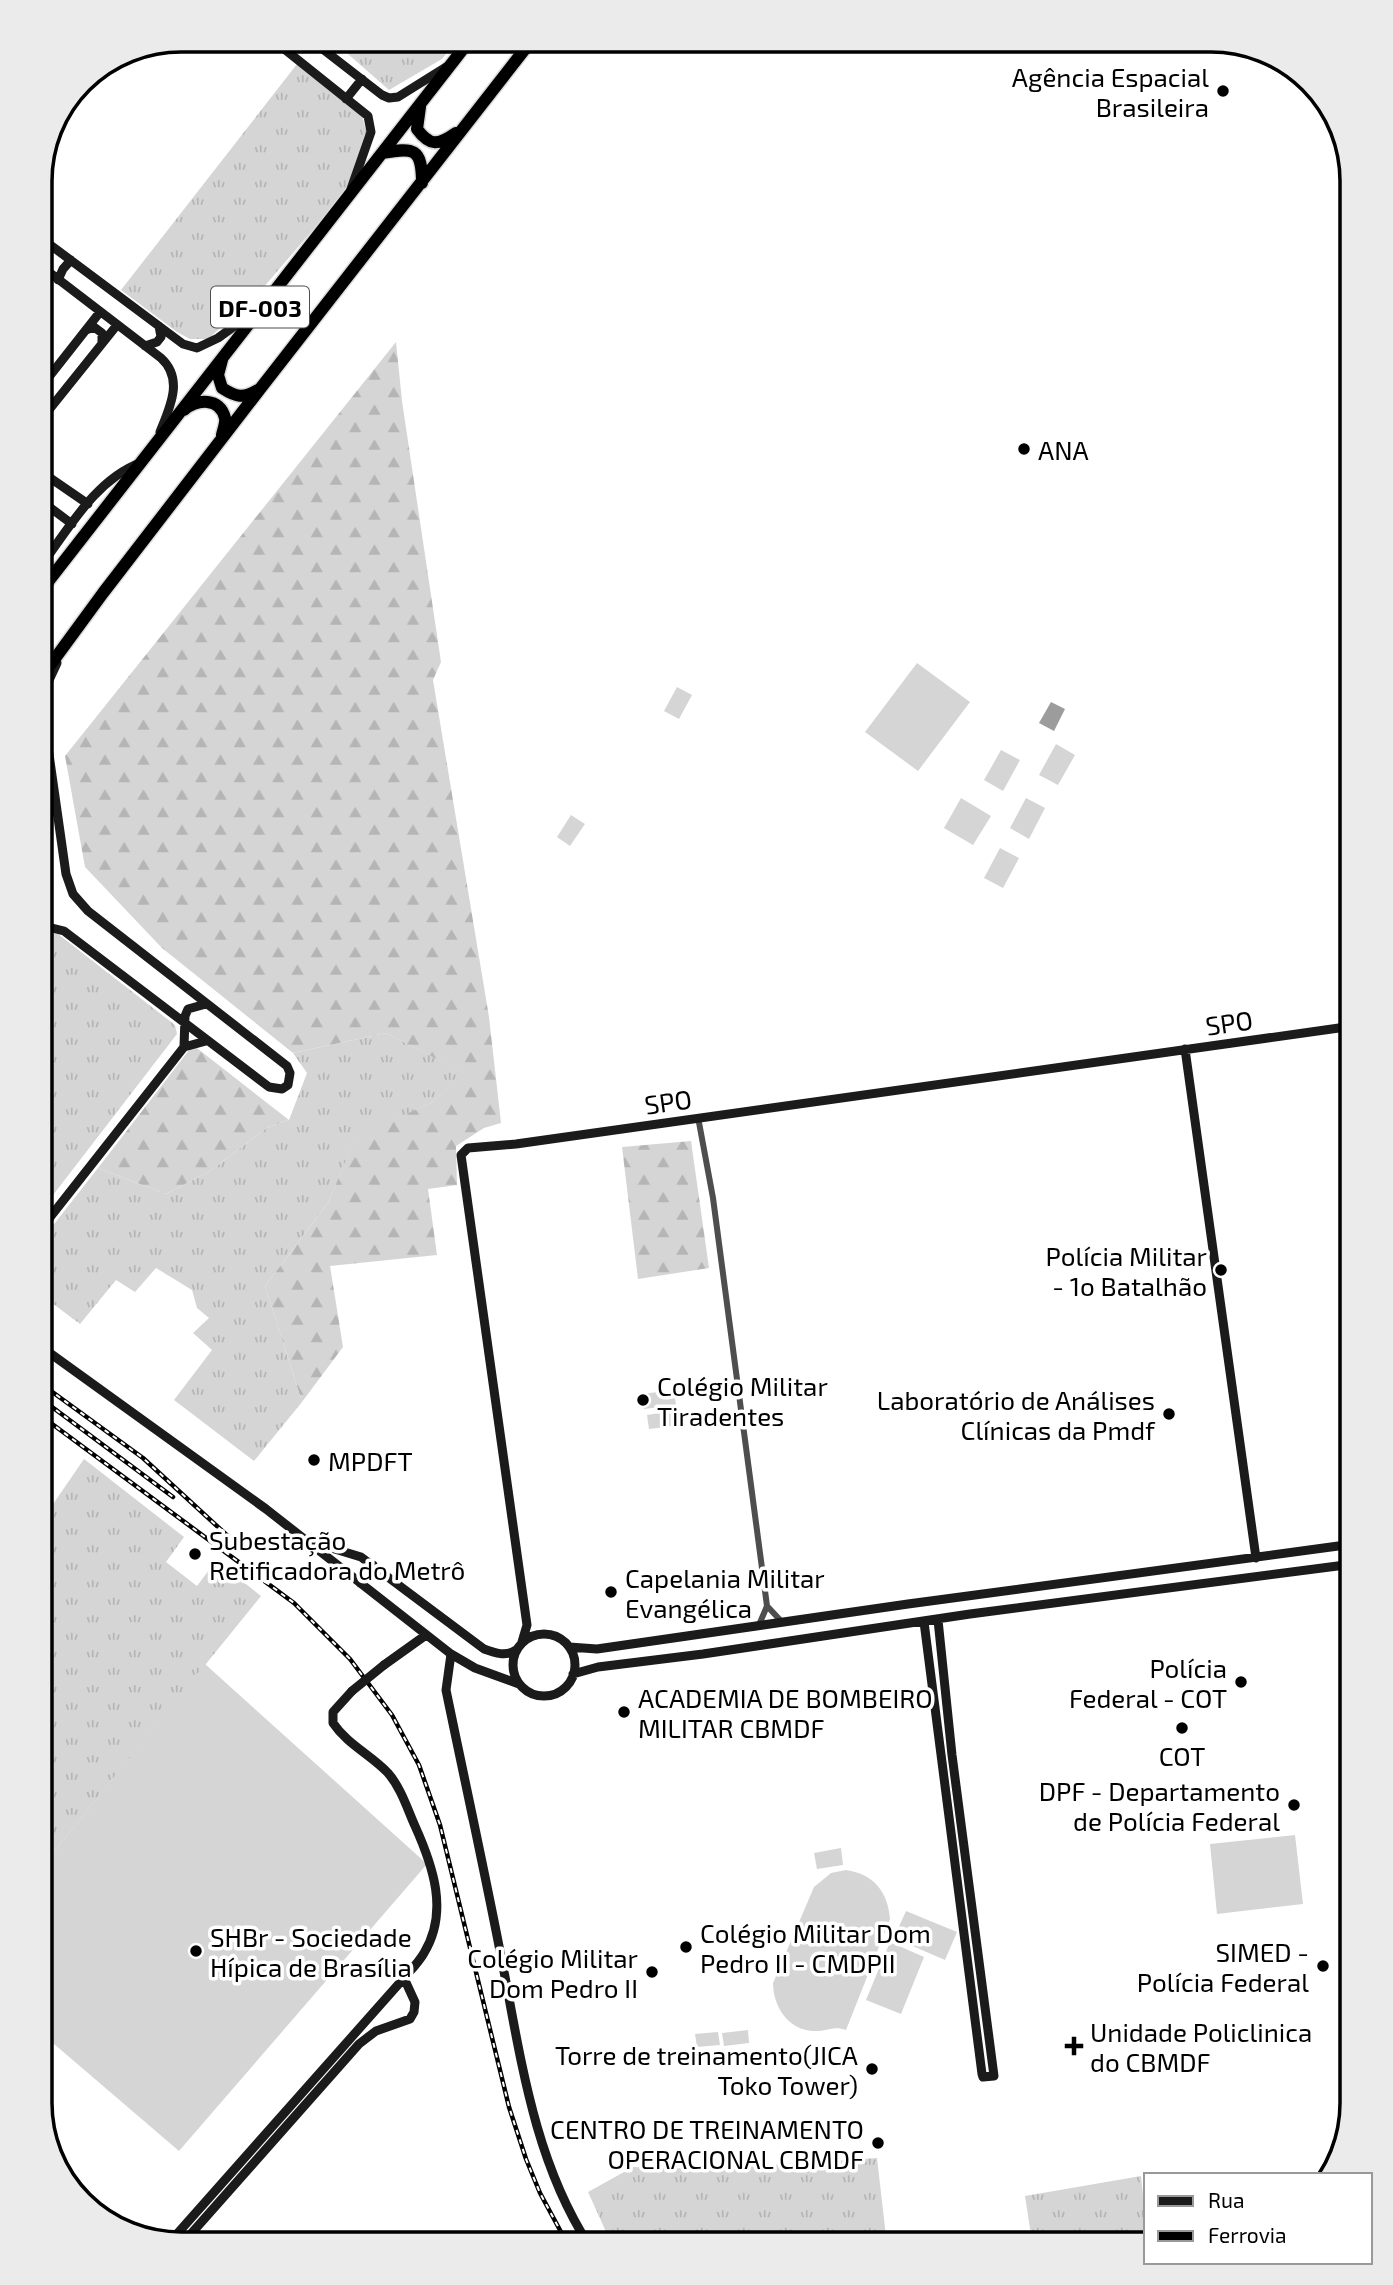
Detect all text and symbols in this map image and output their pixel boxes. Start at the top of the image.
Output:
place label: Agência Espacial Brasileira [1012,61,1209,122]
marker: Agência Espacial Brasileira [1215,83,1231,99]
road number: DF-003 [211,286,309,328]
place label: ANA [1038,434,1089,465]
marker: ANA [1016,441,1032,457]
street label: SPO [1203,1003,1255,1041]
street label: SPO [642,1082,694,1120]
place label: Polícia Militar - 1o Batalhão [1046,1240,1207,1301]
marker: Polícia Militar - 1o Batalhão [1213,1262,1229,1278]
place label: Colégio Militar Tiradentes [657,1370,828,1431]
place label: Laboratório de Análises Clínicas da Pmdf [877,1384,1156,1445]
marker: Colégio Militar Tiradentes [635,1392,651,1408]
marker: Laboratório de Análises Clínicas da Pmdf [1161,1406,1177,1422]
place label: MPDFT [328,1445,413,1476]
marker: MPDFT [306,1452,322,1468]
place label: Subestação Retificadora do Metrô [209,1524,465,1585]
marker: Subestação Retificadora do Metrô [187,1546,203,1562]
place label: Capelania Militar Evangélica [625,1562,825,1623]
marker: Capelania Militar Evangélica [603,1584,619,1600]
place label: Polícia Federal - COT [1069,1652,1227,1713]
marker: Polícia Federal - COT [1233,1674,1249,1690]
place label: ACADEMIA DE BOMBEIRO MILITAR CBMDF [638,1682,933,1743]
marker: ACADEMIA DE BOMBEIRO MILITAR CBMDF [616,1704,632,1720]
marker: COT [1174,1720,1190,1736]
place label: COT [1159,1740,1205,1771]
place label: DPF - Departamento de Polícia Federal [1039,1775,1280,1836]
marker: DPF - Departamento de Polícia Federal [1286,1797,1302,1813]
place label: Colégio Militar Dom Pedro II - CMDPII [700,1917,931,1978]
place label: SHBr - Sociedade Hípica de Brasília [210,1921,412,1982]
place label: SIMED - Polícia Federal [1137,1936,1309,1997]
marker: Colégio Militar Dom Pedro II - CMDPII [678,1939,694,1955]
place label: Colégio Militar Dom Pedro II [467,1942,638,2003]
marker: SHBr - Sociedade Hípica de Brasília [188,1943,204,1959]
marker: SIMED - Polícia Federal [1315,1958,1331,1974]
marker: Colégio Militar Dom Pedro II [644,1964,660,1980]
place label: Unidade Policlinica do CBMDF [1090,2016,1312,2077]
marker: Unidade Policlinica do CBMDF [1064,2036,1084,2056]
place label: Torre de treinamento(JICA Toko Tower) [555,2039,858,2100]
marker: Torre de treinamento(JICA Toko Tower) [864,2061,880,2077]
place label: CENTRO DE TREINAMENTO OPERACIONAL CBMDF [550,2113,864,2174]
marker: CENTRO DE TREINAMENTO OPERACIONAL CBMDF [870,2135,886,2151]
legend [1144,2173,1372,2264]
text: Rua [1208,2187,1244,2212]
text: Ferrovia [1208,2222,1287,2247]

